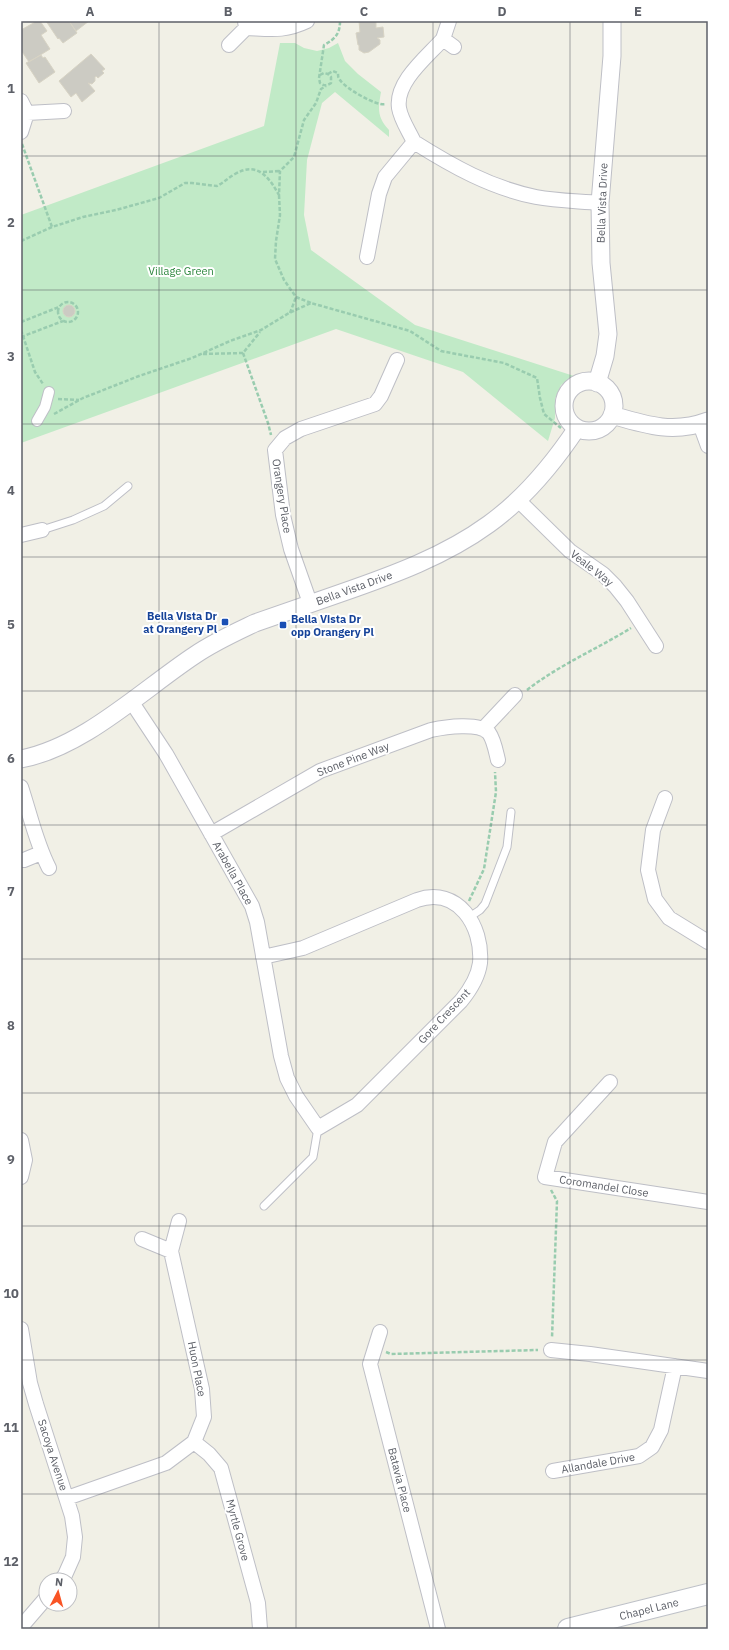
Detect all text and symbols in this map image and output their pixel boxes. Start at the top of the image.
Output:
text: A [86,3,95,20]
text: B [224,3,233,20]
text: C [360,3,369,20]
text: D [497,3,507,20]
text: E [634,3,642,20]
text: 1 [7,80,15,97]
street label: Bella Vista Drive [594,163,610,243]
text: 2 [7,214,15,231]
park label: Village Green [148,264,214,278]
text: 3 [7,348,15,365]
street label: Orangery Place [269,458,295,534]
text: 4 [7,482,15,499]
street label: Veale Way [568,547,617,589]
street label: Bella Vista Drive [314,568,394,608]
place label: Bella Vista Dr at Orangery Pl [143,609,218,636]
place label: Bella Vista Dr opp Orangery Pl [291,612,375,639]
text: 5 [7,616,15,633]
marker: Bella Vista Dr at Orangery Pl [220,617,230,627]
marker: Bella Vista Dr opp Orangery Pl [278,620,288,630]
street label: Stone Pine Way [315,739,392,779]
text: 6 [7,750,15,767]
street label: Arabella Place [210,839,256,907]
text: 7 [7,883,15,900]
street label: Gore Crescent [415,985,473,1046]
text: 8 [7,1017,15,1034]
text: 9 [7,1151,15,1168]
street label: Coromandel Close [558,1172,650,1200]
text: 10 [3,1285,19,1302]
street label: Huon Place [185,1340,209,1398]
street label: Sacoya Avenue [35,1417,71,1493]
text: 11 [3,1419,19,1436]
street label: Batavia Place [385,1446,415,1514]
street label: Allandale Drive [560,1450,636,1476]
street label: Myrtle Grove [223,1498,253,1562]
text: 12 [3,1553,19,1570]
north arrow [38,1572,78,1612]
text: N [54,1575,64,1589]
street label: Chapel Lane [618,1595,680,1623]

